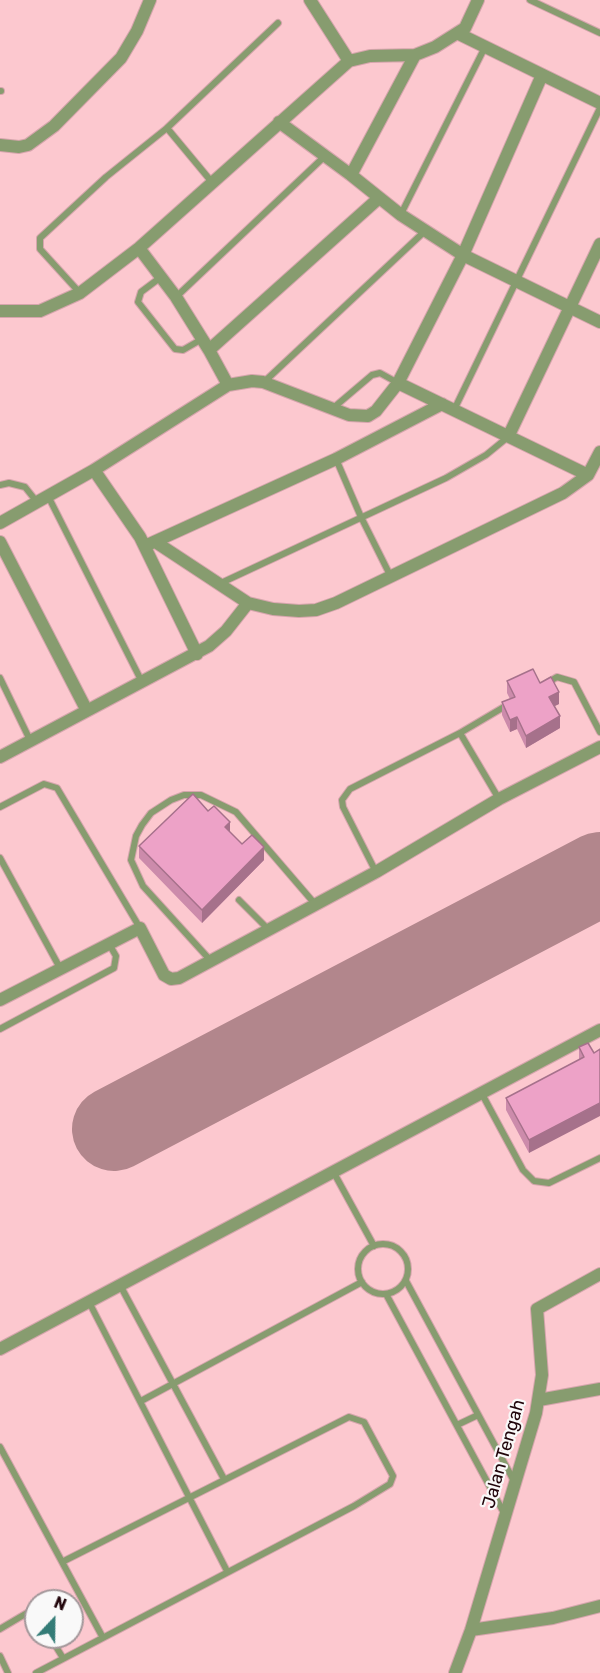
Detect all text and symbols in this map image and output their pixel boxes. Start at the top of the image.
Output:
street label: Jalan Tengah [478,1397,530,1511]
north arrow [24,1589,84,1649]
text: N [51,1593,69,1615]

